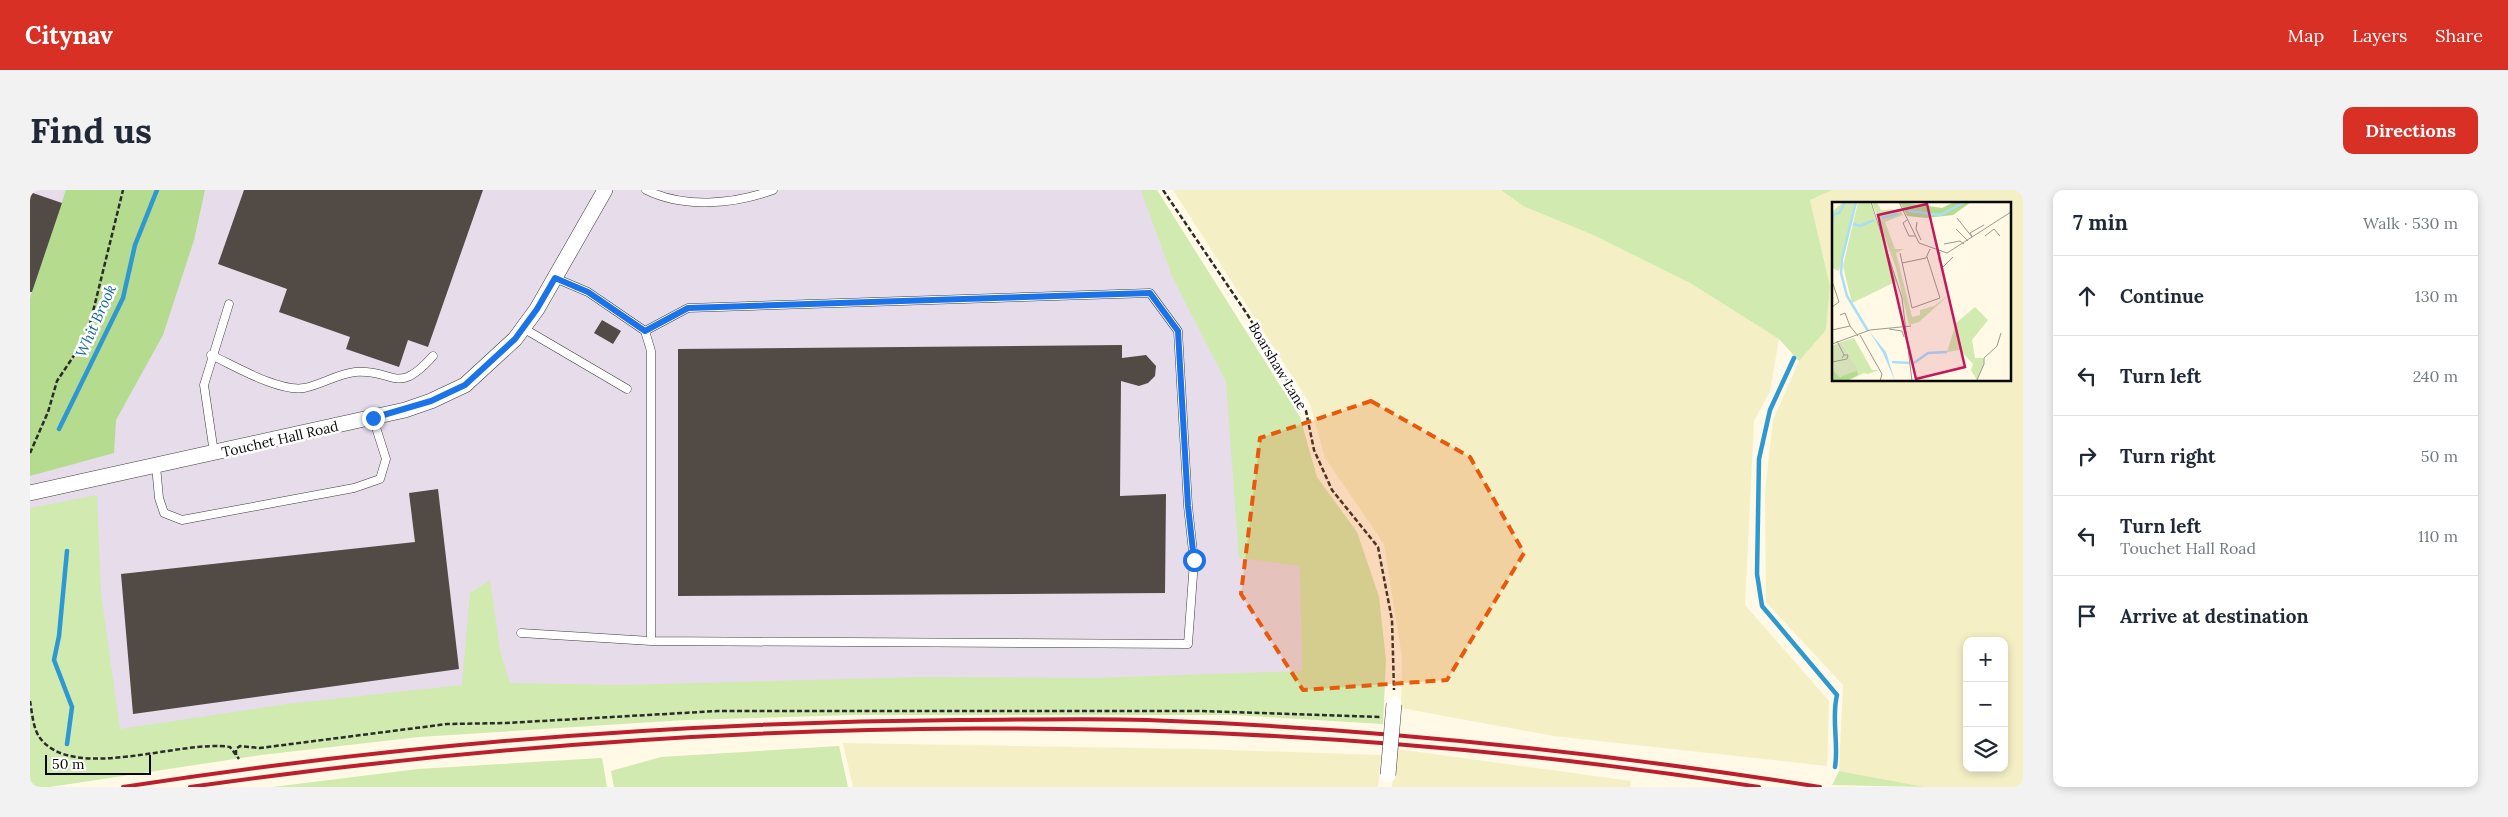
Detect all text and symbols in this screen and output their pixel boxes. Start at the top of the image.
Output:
text: Citynav [25,20,113,51]
text: Map [2288,24,2324,47]
text: Layers [2352,24,2407,47]
text: Share [2435,24,2483,47]
button: Directions [2343,107,2478,154]
text: Find us [30,108,152,153]
inset map [1832,202,2010,381]
text: 7 min [2073,209,2128,236]
text: Walk · 530 m [2363,213,2458,233]
water label: Whit Brook [71,281,120,360]
icon: ahead [2073,282,2101,310]
text: Continue [2120,284,2204,308]
text: 130 m [2415,286,2458,306]
street label: Boarshaw Lane [1245,319,1311,413]
icon: left [2073,362,2101,390]
text: Turn left [2120,364,2201,388]
text: 240 m [2413,366,2458,386]
route end [362,407,385,430]
street label: Touchet Hall Road [220,417,340,461]
icon: right [2073,442,2101,470]
text: Turn right [2120,444,2216,468]
text: 50 m [2421,446,2458,466]
text: Turn left [2120,514,2201,538]
icon: left [2073,522,2101,550]
text: 110 m [2418,526,2458,546]
text: Touchet Hall Road [2120,538,2256,558]
route start [1183,549,1206,572]
icon: arrive [2073,602,2101,630]
text: Arrive at destination [2120,604,2309,628]
map controls [1963,637,2008,772]
button: + [1963,637,2008,682]
button: − [1963,682,2008,727]
button: layers [1963,727,2008,772]
scale bar [45,752,151,775]
text: 50 m [52,755,85,773]

